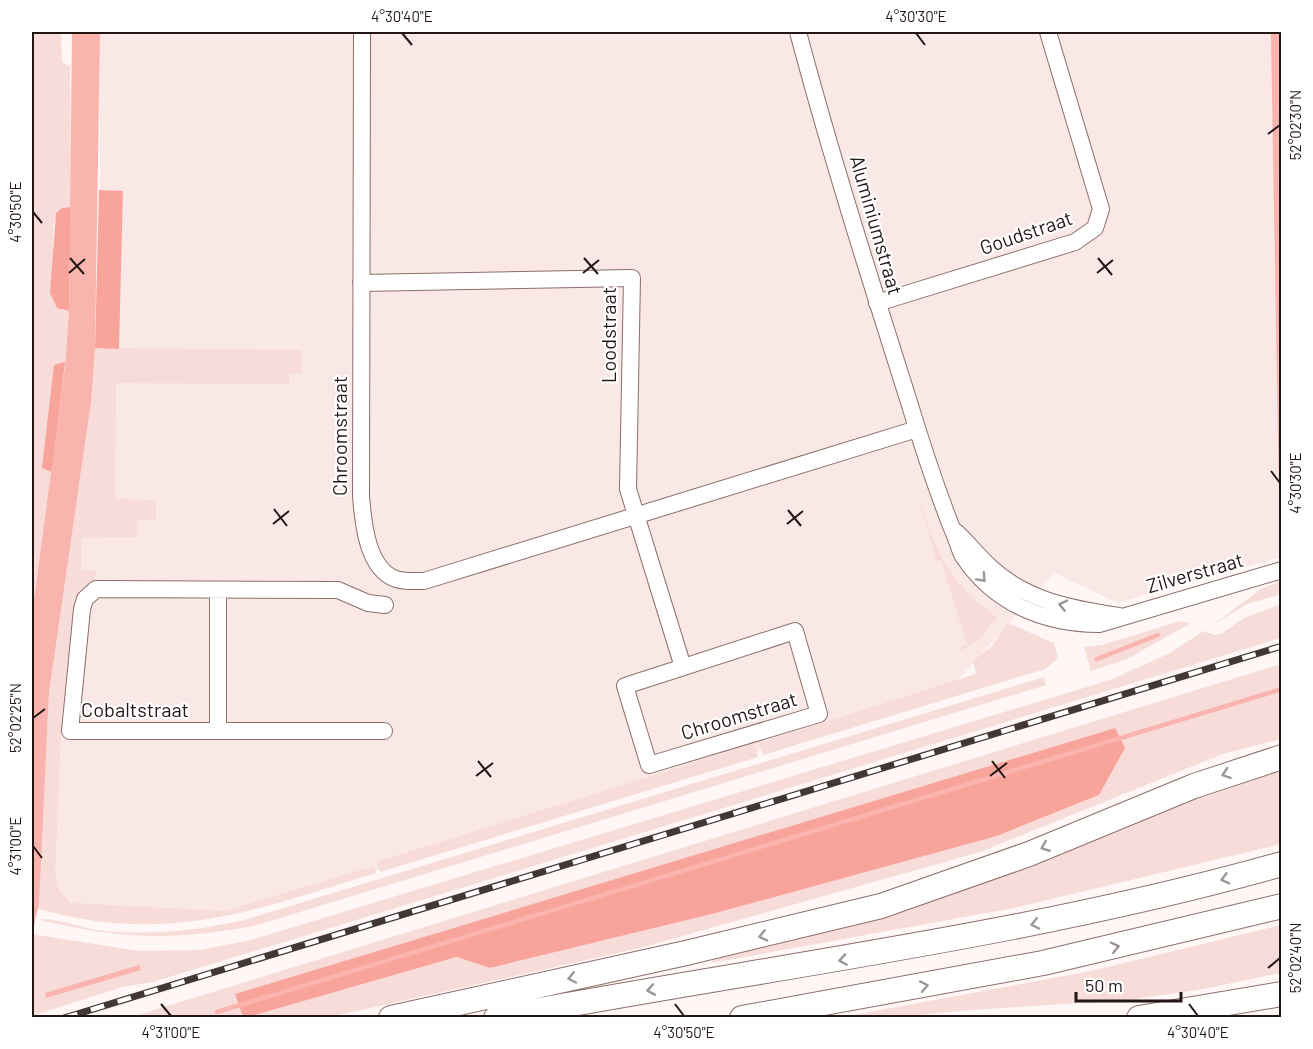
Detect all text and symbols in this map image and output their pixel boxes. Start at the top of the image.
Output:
text: 4°30'40"E [371,7,433,25]
text: 4°30'30"E [885,7,947,25]
text: 52°02'30"N [1286,90,1304,160]
street label: Aluminiumstraat [846,152,908,297]
text: 4°30'50"E [6,181,24,243]
street label: Goudstraat [976,205,1075,259]
street label: Loodstraat [596,287,620,383]
street label: Chroomstraat [327,376,351,496]
text: 4°30'30"E [1286,452,1304,514]
street label: Zilverstraat [1144,547,1246,597]
one-way arrow [975,572,986,582]
one-way arrow [1058,600,1068,613]
text: 52°02'25"N [6,683,24,753]
street label: Chroomstraat [678,686,800,744]
street label: Cobaltstraat [81,697,189,721]
one-way arrow [1221,767,1232,780]
text: 4°31'00"E [6,817,24,875]
one-way arrow [1040,840,1051,852]
one-way arrow [1220,872,1230,885]
one-way arrow [1030,917,1040,930]
text: 52°02'40"N [1286,923,1304,993]
one-way arrow [758,929,768,942]
one-way arrow [1110,941,1120,954]
one-way arrow [839,953,848,965]
scale bar [1076,965,1181,1003]
one-way arrow [567,971,577,984]
text: 50 m [1085,974,1123,996]
one-way arrow [919,980,929,993]
one-way arrow [646,983,656,996]
text: 4°31'00"E [142,1023,200,1041]
text: 4°30'50"E [653,1023,715,1041]
text: 4°30'40"E [1167,1023,1229,1041]

